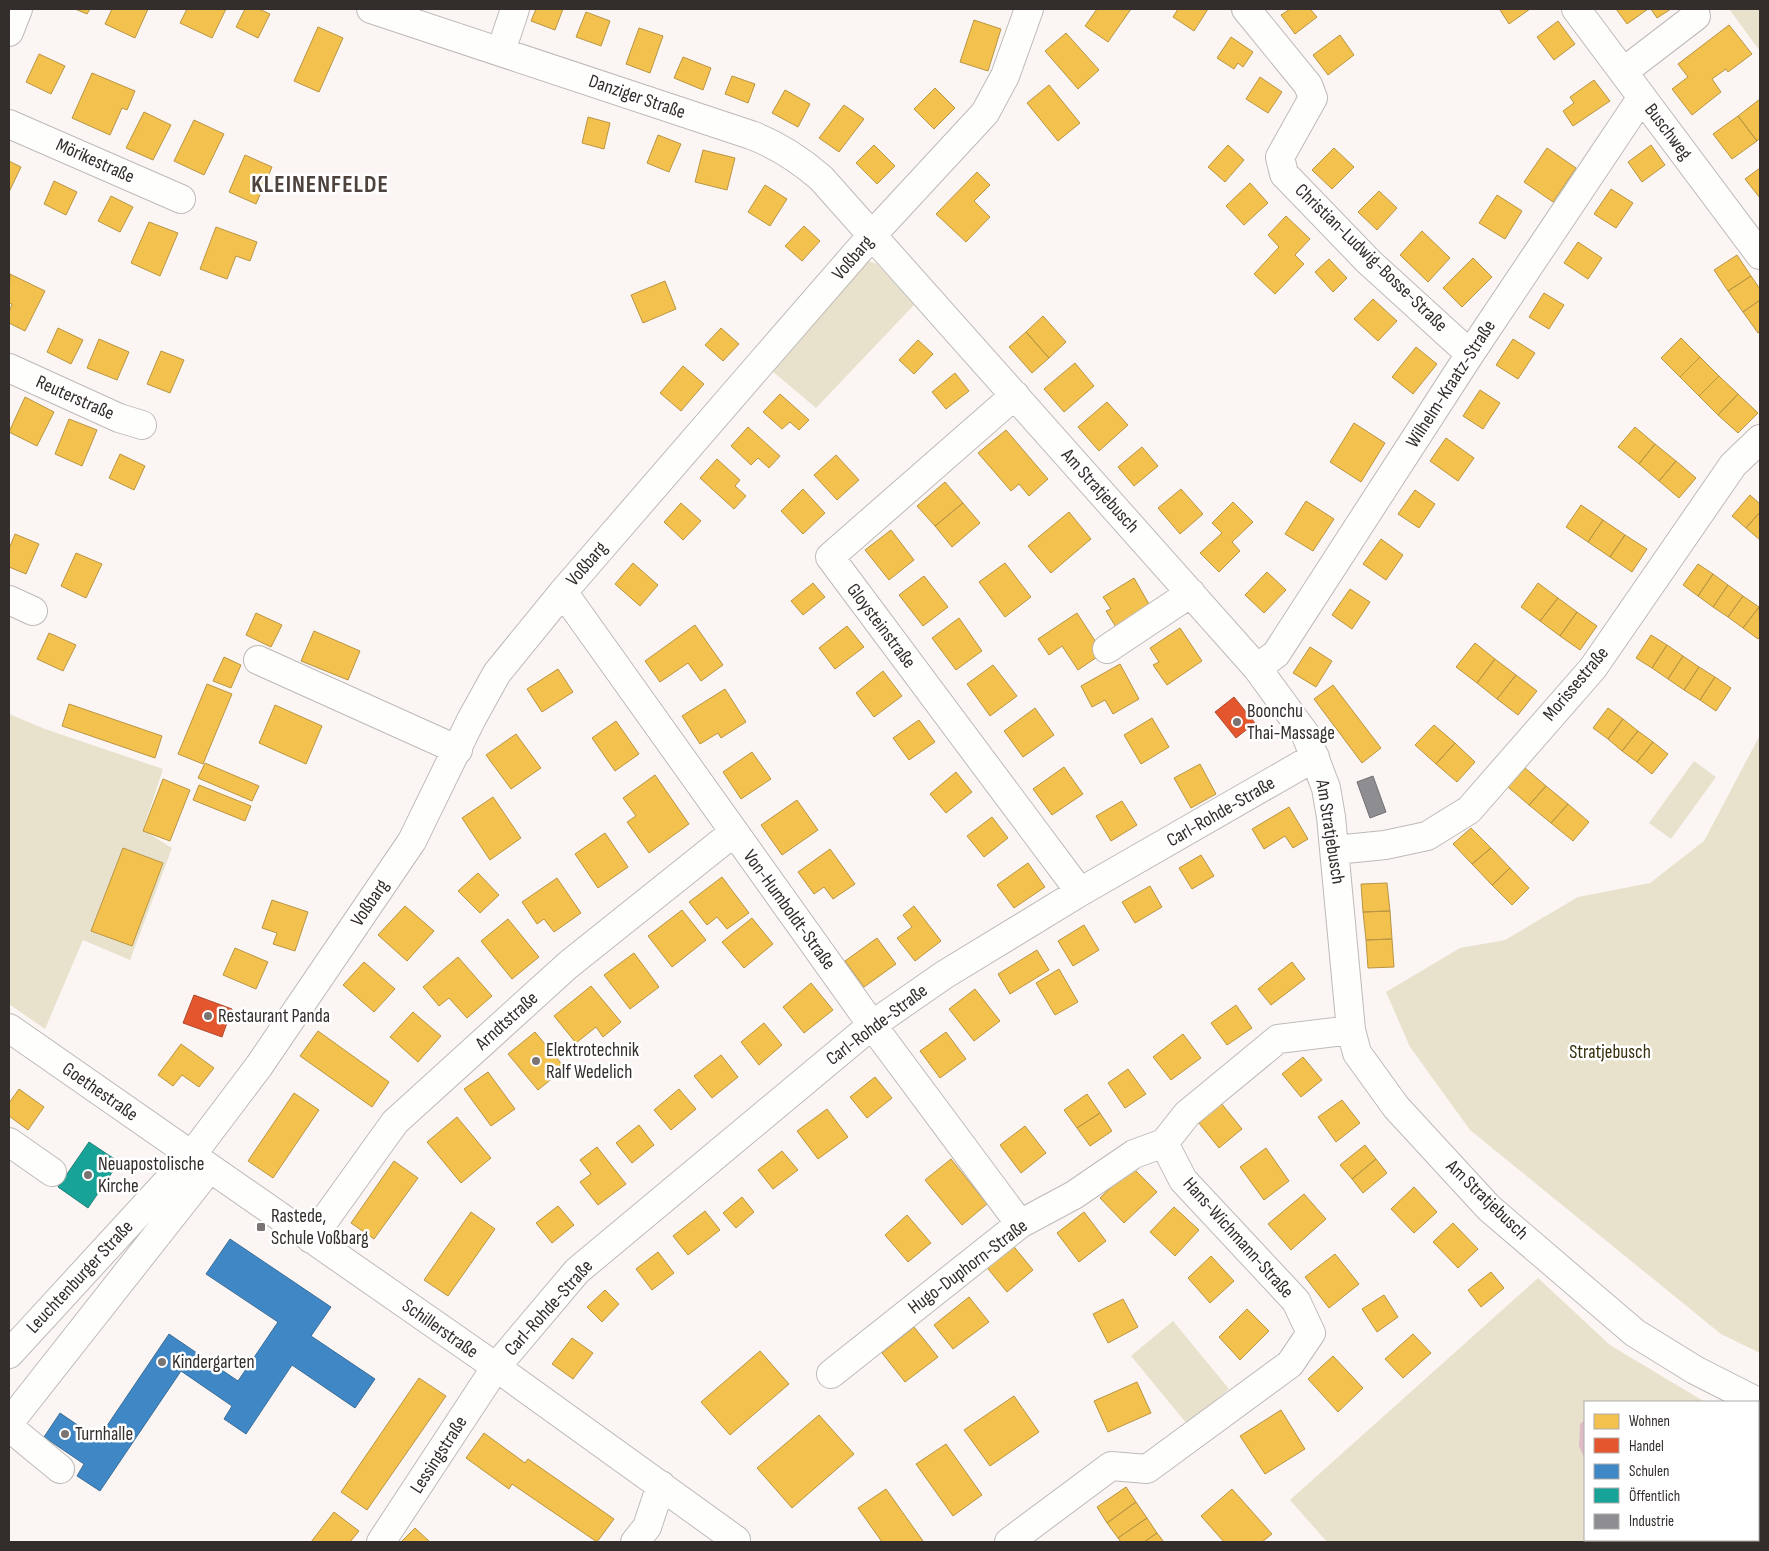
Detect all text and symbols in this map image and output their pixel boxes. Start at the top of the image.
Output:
street label: Danziger Straße [586,70,688,124]
street label: Buschweg [1639,99,1697,165]
street label: Mörikestraße [52,134,138,188]
district label: KLEINENFELDE [251,170,389,199]
street label: Christian-Ludwig-Bosse-Straße [1290,179,1452,337]
street label: Voßbarg [827,231,879,285]
street label: Wilhelm-Kraatz-Straße [1401,316,1501,452]
street label: Reuterstraße [32,371,118,425]
street label: Am Stratjebusch [1056,443,1144,538]
street label: Voßbarg [561,537,613,591]
street label: Gloysteinstraße [842,579,920,673]
street label: Morissestraße [1538,642,1614,726]
place label: Boonchu Thai-Massage [1247,700,1335,745]
marker: Boonchu Thai-Massage [1231,716,1243,728]
street label: Carl-Rohde-Straße [1163,772,1279,852]
street label: Am Stratjebusch [1310,777,1350,886]
street label: Von-Humboldt-Straße [738,846,840,974]
street label: Voßbarg [346,875,394,931]
street label: Carl-Rohde-Straße [822,979,932,1071]
street label: Arndtstraße [470,987,543,1056]
place label: Restaurant Panda [218,1005,330,1028]
marker: Restaurant Panda [202,1010,214,1022]
place label: Elektrotechnik Ralf Wedelich [546,1039,640,1084]
park label: Stratjebusch [1569,1041,1651,1064]
marker: Elektrotechnik Ralf Wedelich [530,1055,542,1067]
street label: Goethestraße [58,1058,142,1126]
place label: Neuapostolische Kirche [98,1153,204,1198]
street label: Am Stratjebusch [1440,1154,1533,1245]
marker: Neuapostolische Kirche [82,1169,94,1181]
street label: Hans-Wichmann-Straße [1178,1173,1298,1303]
place label: Rastede, Schule Voßbarg [271,1205,369,1250]
street label: Hugo-Duphorn-Straße [904,1215,1032,1319]
street label: Leuchtenburger Straße [22,1216,138,1338]
marker: Rastede, Schule Voßbarg [255,1221,267,1233]
street label: Carl-Rohde-Straße [500,1255,598,1361]
street label: Schillerstraße [397,1294,483,1364]
place label: Kindergarten [172,1351,255,1374]
marker: Kindergarten [156,1356,168,1368]
legend [1584,1401,1759,1541]
street label: Lessingstraße [405,1412,473,1498]
text: Wohnen [1629,1412,1670,1431]
place label: Turnhalle [75,1423,133,1446]
marker: Turnhalle [59,1428,71,1440]
text: Handel [1629,1437,1664,1456]
text: Schulen [1629,1462,1669,1481]
text: Öffentlich [1629,1487,1680,1506]
text: Industrie [1629,1512,1674,1531]

